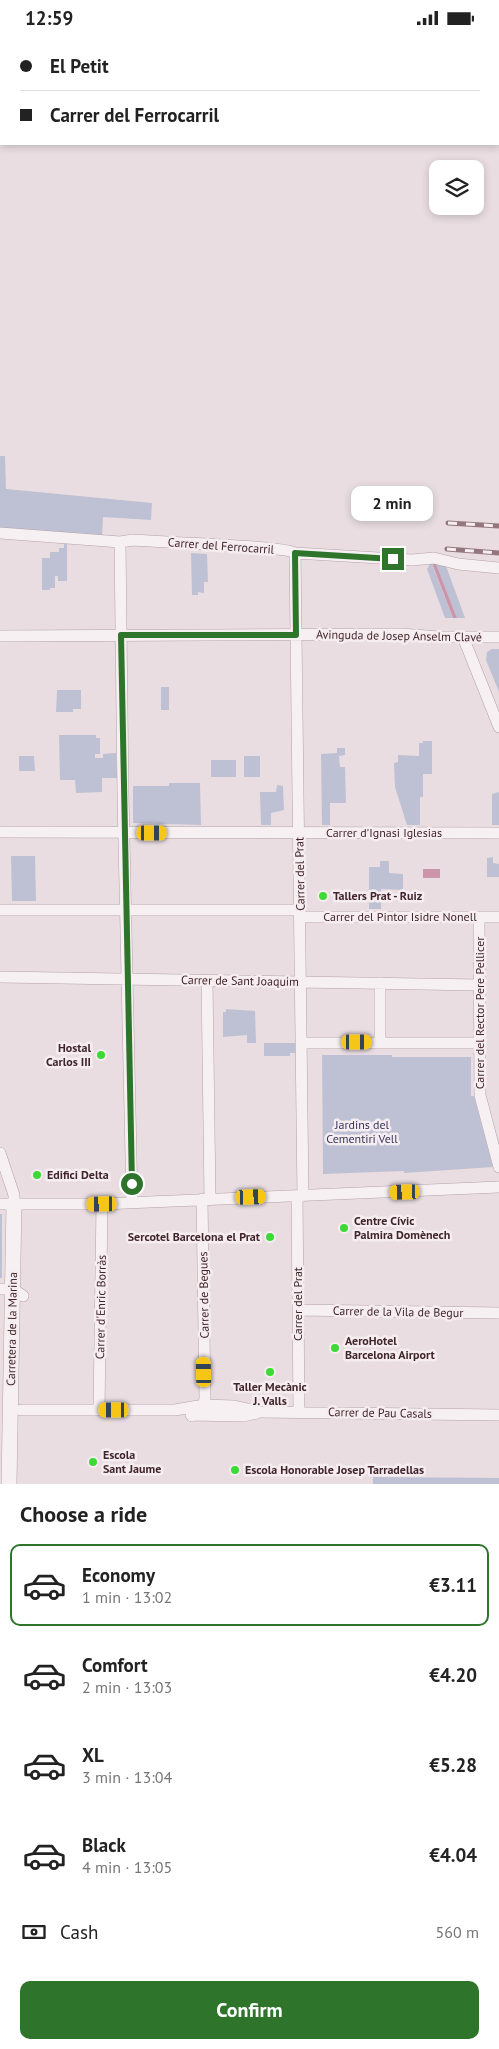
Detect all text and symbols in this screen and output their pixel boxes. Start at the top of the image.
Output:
text: 12:59 [25,6,73,30]
text: El Petit [50,54,109,78]
text: Carrer del Ferrocarril [50,103,219,127]
map controls [429,160,484,215]
button: layers [429,160,484,215]
callout: 2 min [352,487,434,521]
text: 2 min [372,493,412,513]
street label: Carrer del Ferrocarril [167,534,275,557]
route end [382,548,404,570]
street label: Avinguda de Josep Anselm Clavé [316,627,482,644]
street label: Carrer d'Ignasi Iglesias [326,825,442,840]
car [137,826,167,841]
street label: Carrer del Prat [291,837,308,911]
place label: Tallers Prat - Ruiz [333,888,423,903]
marker: Tallers Prat - Ruiz [317,890,329,902]
street label: Carrer del Pintor Isidre Nonell [323,909,477,924]
street label: Carrer del Rector Pere Pellicer [472,937,487,1089]
street label: Carrer de Sant Joaquim [181,972,299,989]
car [342,1035,372,1050]
place label: Hostal Carlos III [46,1040,91,1069]
marker: Hostal Carlos III [95,1049,107,1061]
park label: Jardins del Cementiri Vell [326,1117,398,1146]
place label: Edifici Delta [47,1167,109,1182]
marker: Edifici Delta [31,1169,43,1181]
route start [121,1173,143,1195]
car [389,1184,420,1200]
car [235,1189,266,1205]
car [86,1196,117,1212]
place label: Centre Cívic Palmira Domènech [354,1213,450,1242]
marker: Centre Cívic Palmira Domènech [338,1222,350,1234]
place label: Sercotel Barcelona el Prat [128,1229,261,1244]
marker: Sercotel Barcelona el Prat [264,1231,276,1243]
street label: Carrer de Begues [195,1251,212,1339]
street label: Carrer d'Enric Borràs [92,1255,109,1359]
street label: Carrer del Prat [290,1267,305,1341]
street label: Carretera de la Marina [3,1272,20,1386]
street label: Carrer de la Vila de Begur [333,1303,463,1320]
place label: AeroHotel Barcelona Airport [345,1333,436,1362]
marker: AeroHotel Barcelona Airport [329,1342,341,1354]
car [196,1357,211,1387]
marker: Taller Mecànic J. Valls [264,1366,276,1378]
place label: Taller Mecànic J. Valls [233,1379,307,1408]
car [99,1403,129,1418]
street label: Carrer de Pau Casals [328,1404,432,1421]
place label: Escola Sant Jaume [103,1447,161,1476]
marker: Escola Sant Jaume [87,1456,99,1468]
place label: Escola Honorable Josep Tarradellas [245,1462,424,1477]
marker: Escola Honorable Josep Tarradellas [229,1464,241,1476]
text: Choose a ride [20,1500,147,1528]
icon: car [22,1563,67,1608]
text: Economy [82,1563,155,1587]
text: €3.11 [429,1573,477,1597]
text: 1 min · 13:02 [82,1587,172,1607]
icon: car [22,1653,67,1698]
text: Comfort [82,1653,148,1677]
text: €4.20 [429,1663,477,1687]
text: 2 min · 13:03 [82,1677,172,1697]
icon: car [22,1743,67,1788]
text: XL [82,1743,104,1767]
text: €5.28 [429,1753,477,1777]
text: 3 min · 13:04 [82,1767,172,1787]
icon: car [22,1833,67,1878]
text: Black [82,1833,126,1857]
text: €4.04 [429,1843,477,1867]
text: 4 min · 13:05 [82,1857,172,1877]
icon: cash [20,1918,48,1946]
text: Cash [60,1920,98,1944]
text: 560 m [436,1922,479,1942]
button: Confirm [20,1981,479,2039]

